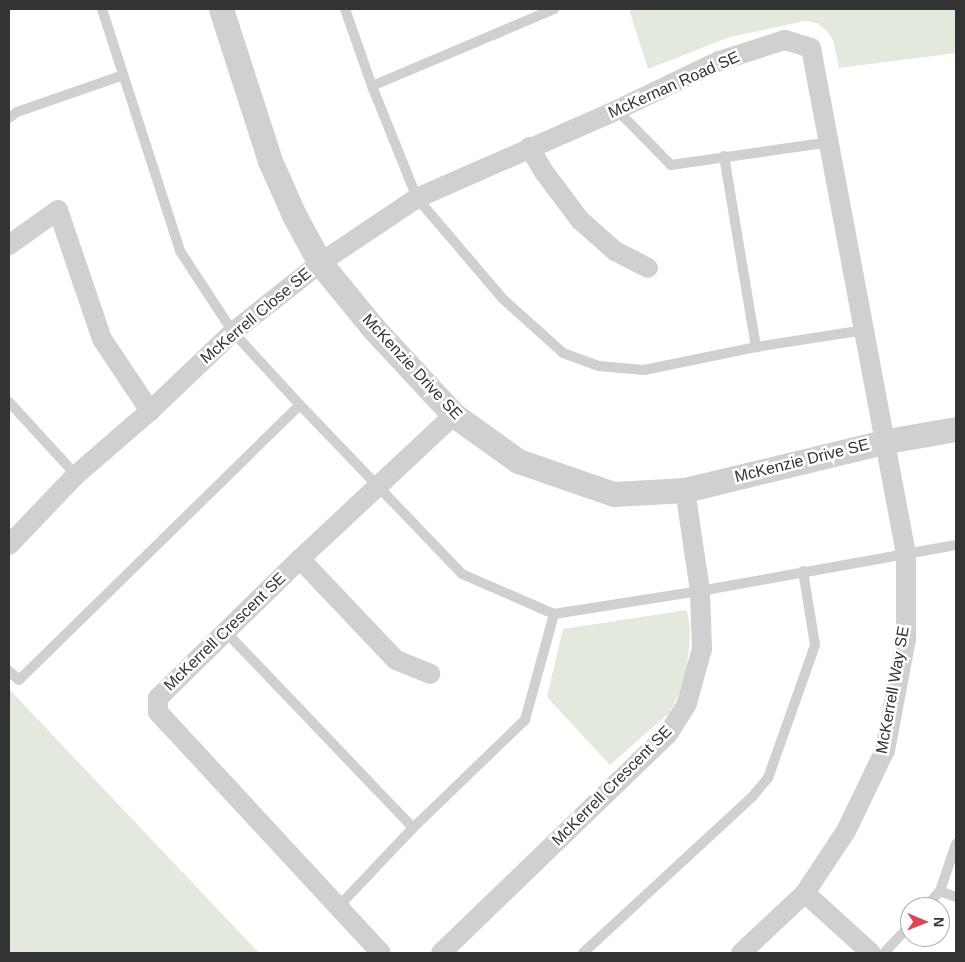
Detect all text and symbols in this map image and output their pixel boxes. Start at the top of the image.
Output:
street label: McKernan Road SE [606,47,742,123]
street label: McKerrell Close SE [197,264,315,368]
street label: McKenzie Drive SE [358,310,466,424]
street label: McKenzie Drive SE [733,435,871,487]
street label: McKerrell Crescent SE [160,569,290,695]
street label: McKerrell Way SE [872,625,914,755]
street label: McKerrell Crescent SE [548,722,676,850]
north arrow [900,897,950,947]
text: N [931,917,947,927]

